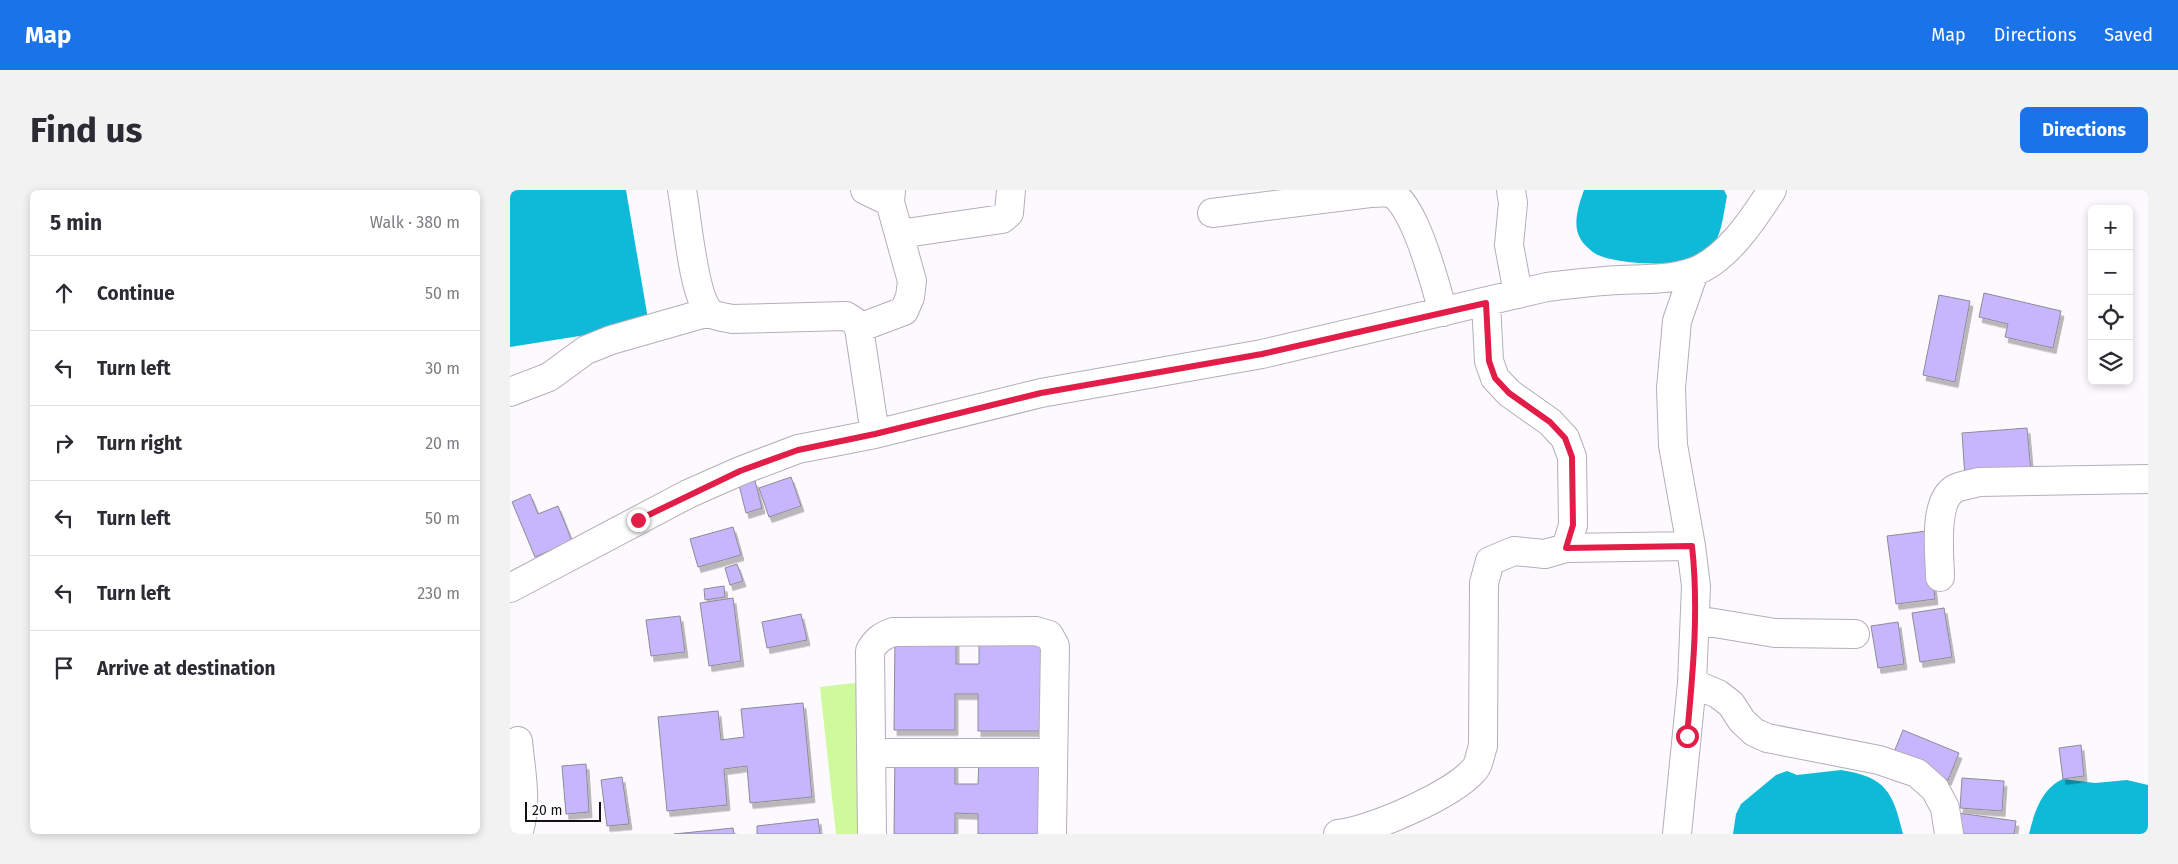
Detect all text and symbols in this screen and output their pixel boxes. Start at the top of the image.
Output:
text: Map [25,21,71,49]
text: Map [1931,24,1966,46]
text: Directions [1994,24,2076,46]
text: Saved [2104,24,2153,46]
button: Directions [2020,107,2148,153]
text: Find us [30,109,142,151]
map controls [2088,205,2133,385]
button: + [2088,205,2133,250]
text: 5 min [50,210,102,236]
text: Walk · 380 m [370,213,460,232]
button: − [2088,250,2133,295]
icon: ahead [50,279,78,307]
text: Continue [97,282,175,305]
text: 50 m [425,284,460,303]
button: locate [2088,295,2133,340]
button: layers [2088,340,2133,385]
icon: left [50,354,78,382]
text: Turn left [97,357,171,380]
text: 30 m [425,359,460,378]
icon: right [50,429,78,457]
text: Turn right [97,432,182,455]
text: 20 m [425,434,460,453]
icon: left [50,504,78,532]
text: Turn left [97,507,171,530]
text: 50 m [425,509,460,528]
route end [627,509,650,532]
icon: left [50,579,78,607]
text: Turn left [97,582,171,605]
text: 230 m [417,584,460,603]
icon: arrive [50,654,78,682]
text: Arrive at destination [97,657,276,680]
route start [1676,725,1699,748]
scale bar [525,799,601,822]
text: 20 m [532,802,562,819]

